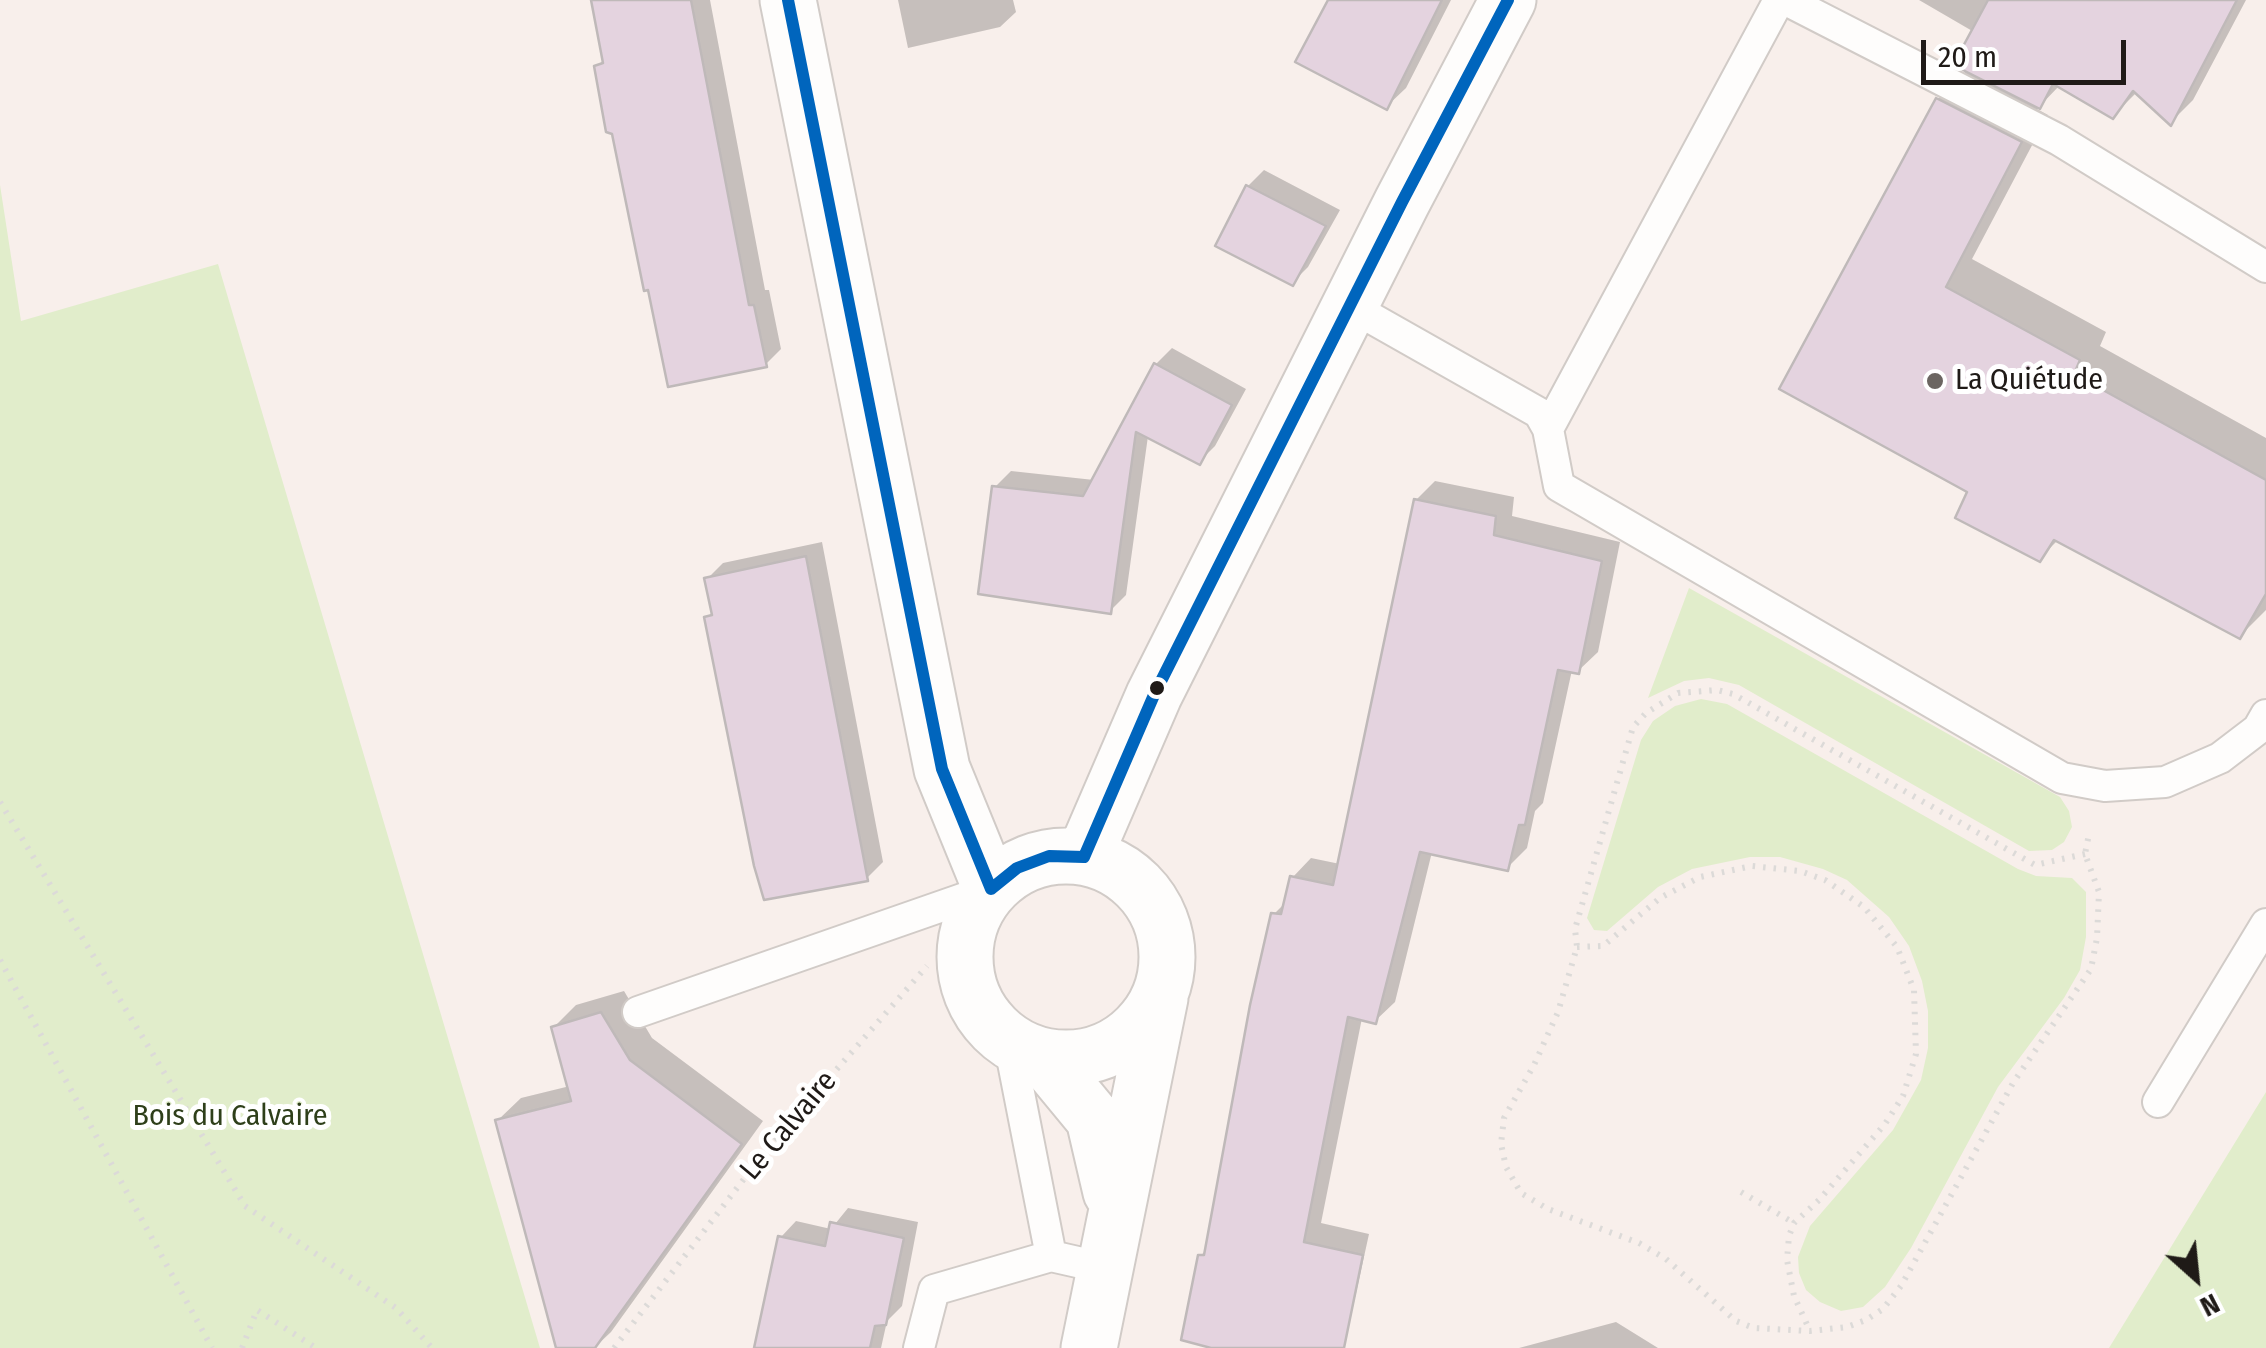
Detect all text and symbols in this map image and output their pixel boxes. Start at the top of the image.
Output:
scale bar [1926,20,2131,82]
text: 20 m [1938,39,1997,75]
place label: La Quiétude [1955,363,2103,399]
marker: La Quiétude [1924,370,1946,392]
unlabelled marker [1147,678,1167,698]
street label: Le Calvaire [733,1064,845,1188]
park label: Bois du Calvaire [132,1099,328,1135]
north arrow [2146,1228,2246,1328]
text: N [2195,1287,2225,1324]

